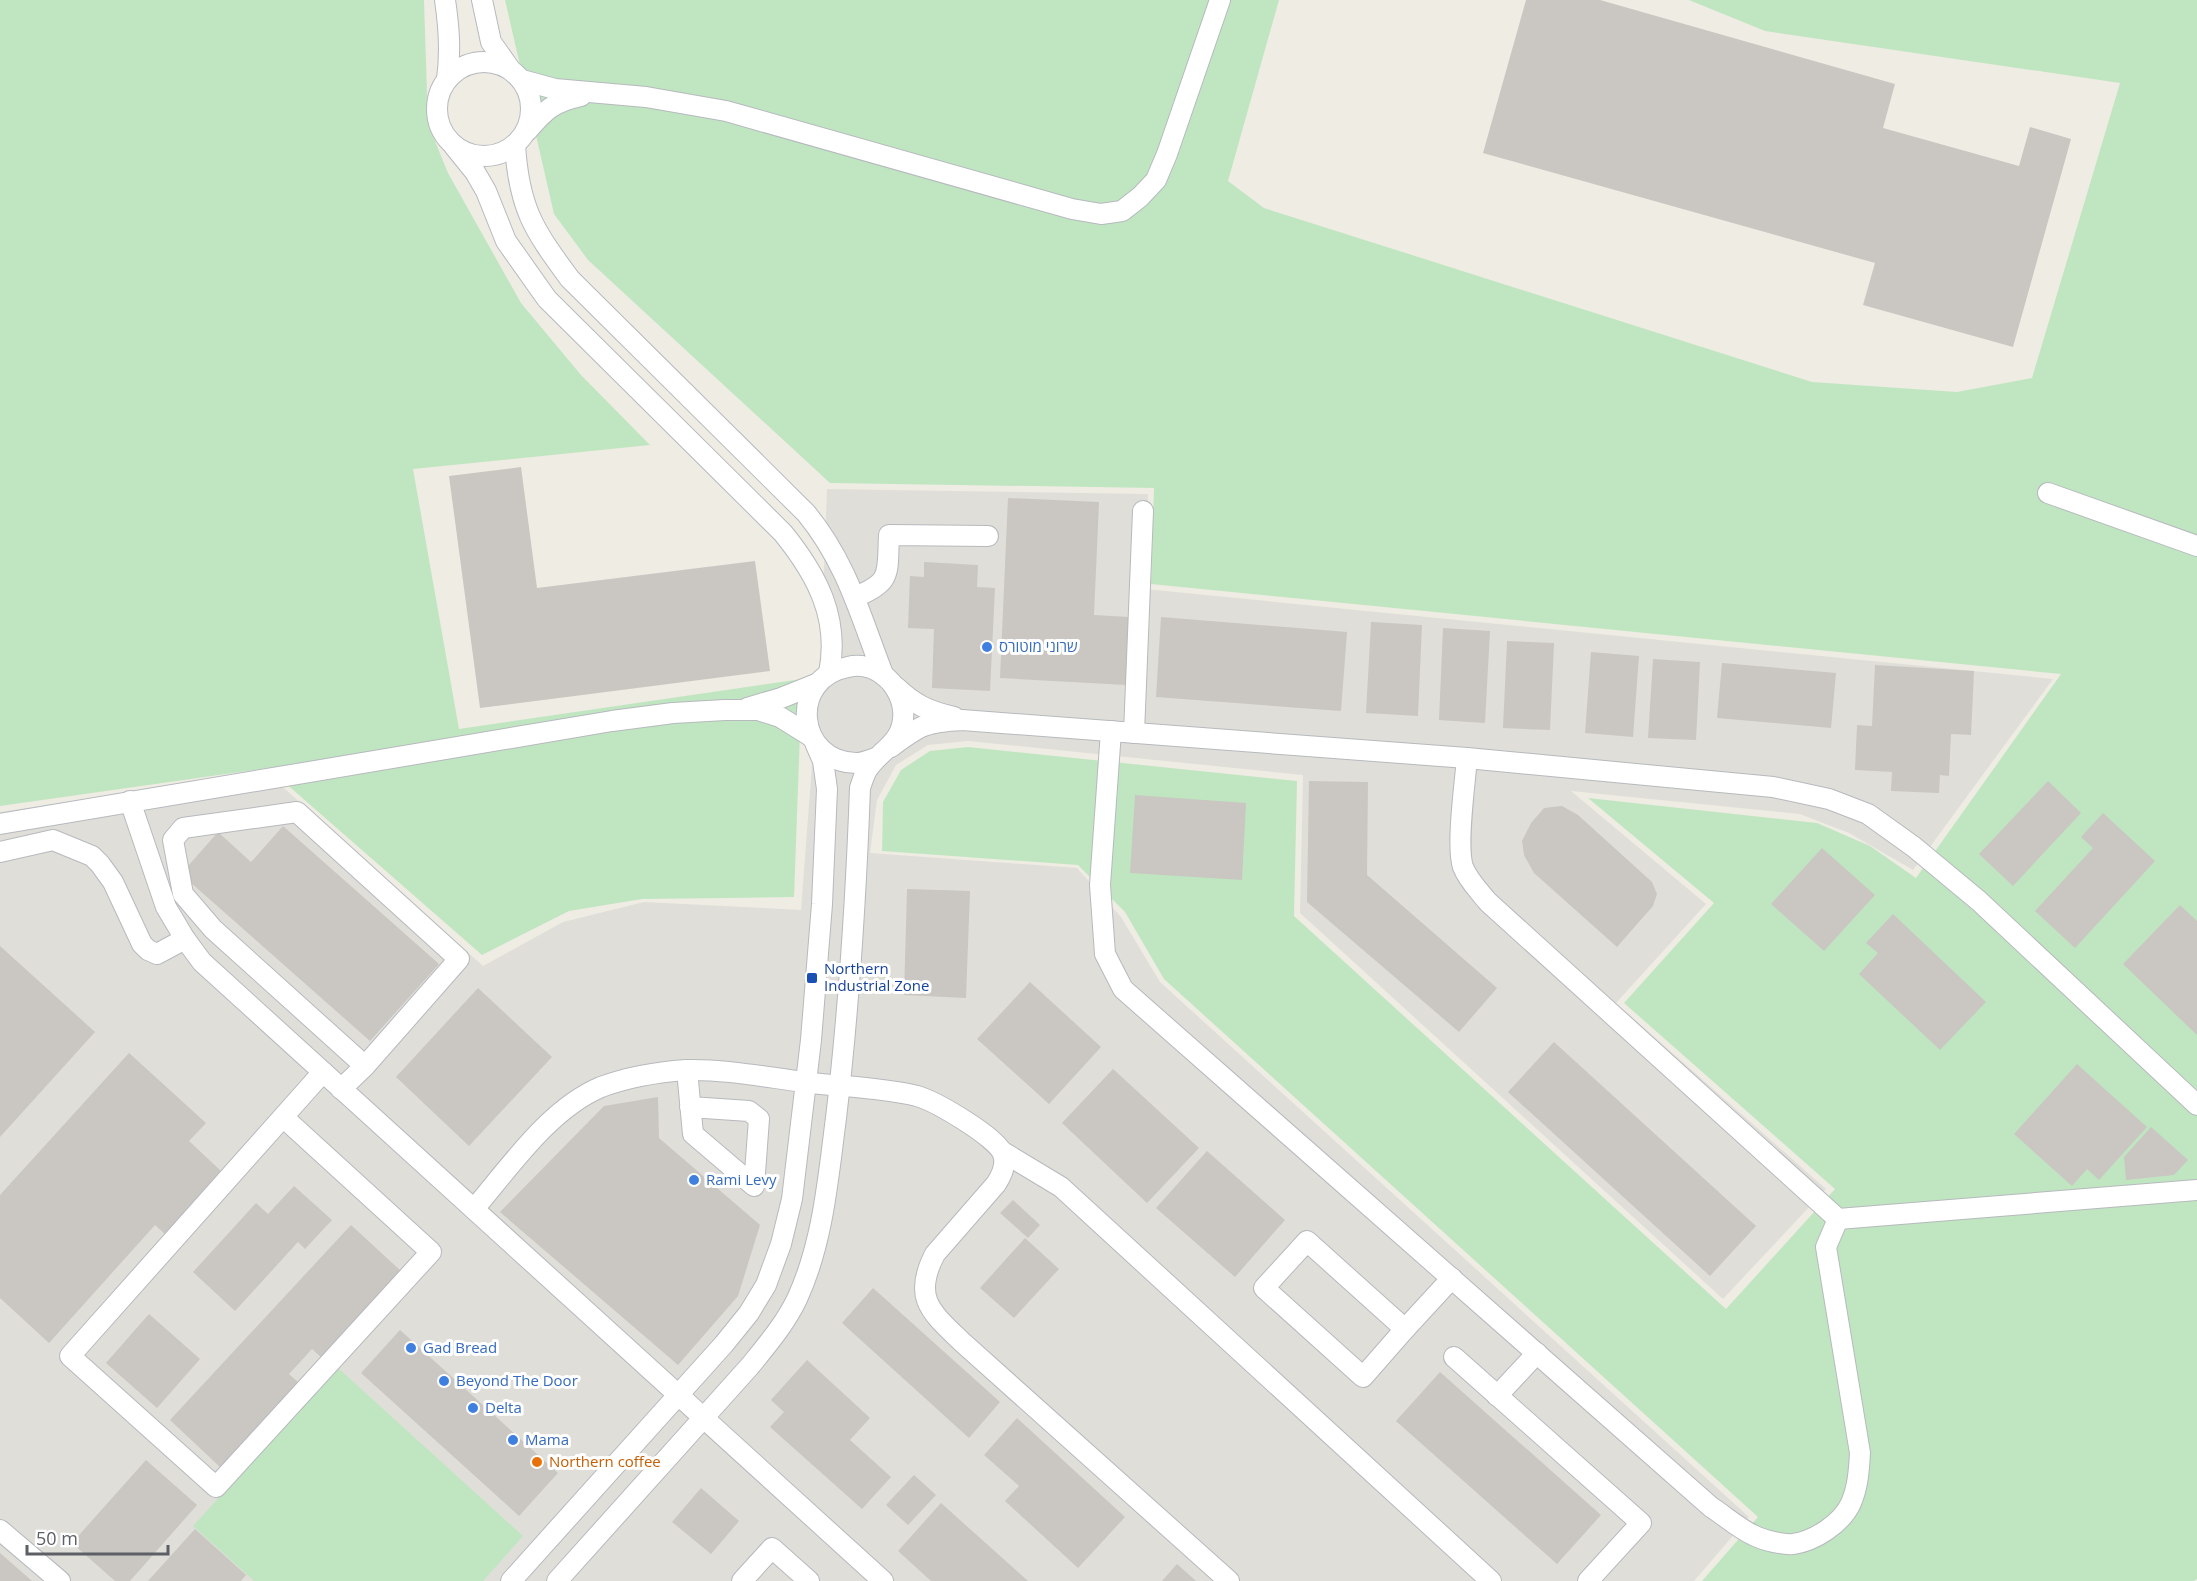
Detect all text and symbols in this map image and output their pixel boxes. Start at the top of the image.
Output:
place label: שרוני מוטורס [999,636,1078,656]
marker: שרוני מוטורס [980,640,994,654]
place label: Northern Industrial Zone [824,958,929,995]
marker: Northern Industrial Zone [805,971,819,985]
place label: Rami Levy [706,1169,777,1189]
marker: Rami Levy [687,1173,701,1187]
place label: Gad Bread [423,1337,497,1357]
marker: Gad Bread [404,1341,418,1355]
place label: Beyond The Door [456,1370,578,1390]
marker: Beyond The Door [437,1374,451,1388]
place label: Delta [485,1397,522,1417]
marker: Delta [466,1401,480,1415]
place label: Mama [525,1429,569,1449]
marker: Mama [506,1433,520,1447]
place label: Northern coffee [549,1451,661,1471]
marker: Northern coffee [530,1455,544,1469]
scale bar [27,1518,168,1556]
text: 50 m [36,1526,78,1550]

